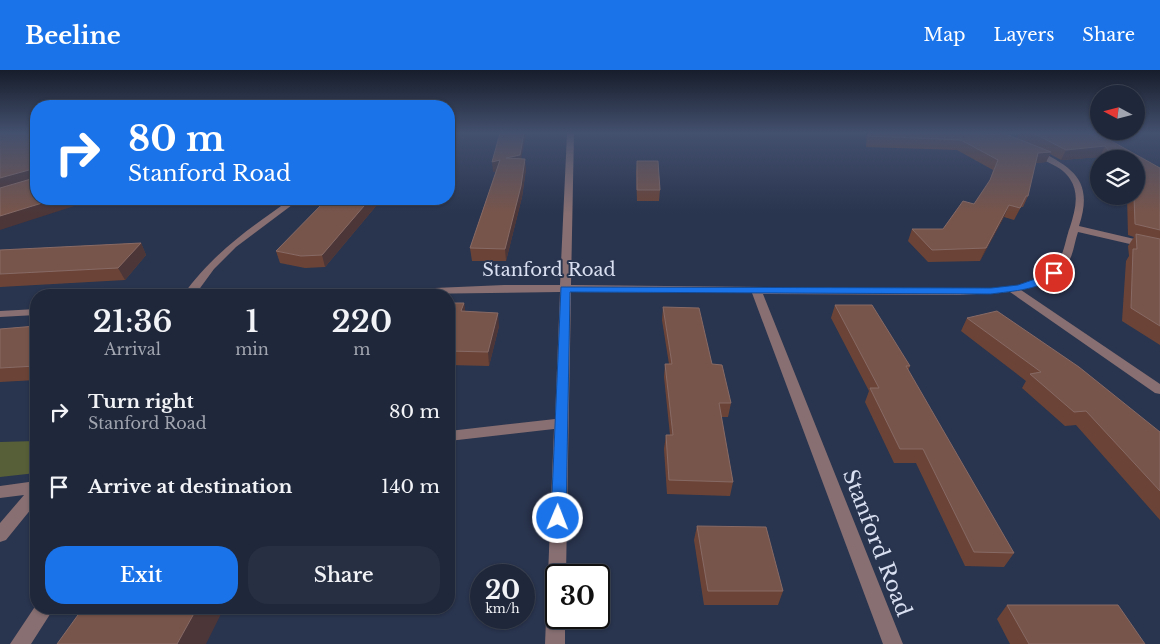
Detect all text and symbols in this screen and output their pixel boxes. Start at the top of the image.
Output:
text: Beeline [25,21,121,50]
text: Map [924,24,965,46]
text: Layers [993,24,1054,46]
text: Share [1082,24,1135,46]
north arrow [1090,85,1145,140]
map controls [1090,85,1145,205]
text: 80 m [128,117,225,160]
icon: right [45,120,110,185]
button: layers [1090,150,1145,205]
text: Stanford Road [128,160,291,187]
pin [1033,252,1075,294]
street label: Stanford Road [482,259,616,281]
icon: arrive [1040,259,1068,287]
text: 21:36 [93,303,172,340]
text: 1 [245,303,259,340]
text: 220 [332,303,392,340]
text: Arrival [104,339,161,359]
text: min [235,339,269,359]
text: m [353,339,371,359]
text: Turn right [88,390,194,413]
icon: right [45,398,73,426]
text: 80 m [389,400,440,423]
text: Stanford Road [88,413,206,433]
street label: Stanford Road [837,466,917,620]
icon: arrive [45,473,73,501]
text: Arrive at destination [88,475,292,498]
text: 140 m [381,475,440,498]
position arrow [531,491,583,543]
button: Exit [45,546,238,604]
button: Share [248,546,440,604]
speed limit sign: 30 [545,564,610,629]
text: 20 [485,575,520,606]
text: km/h [485,601,520,616]

